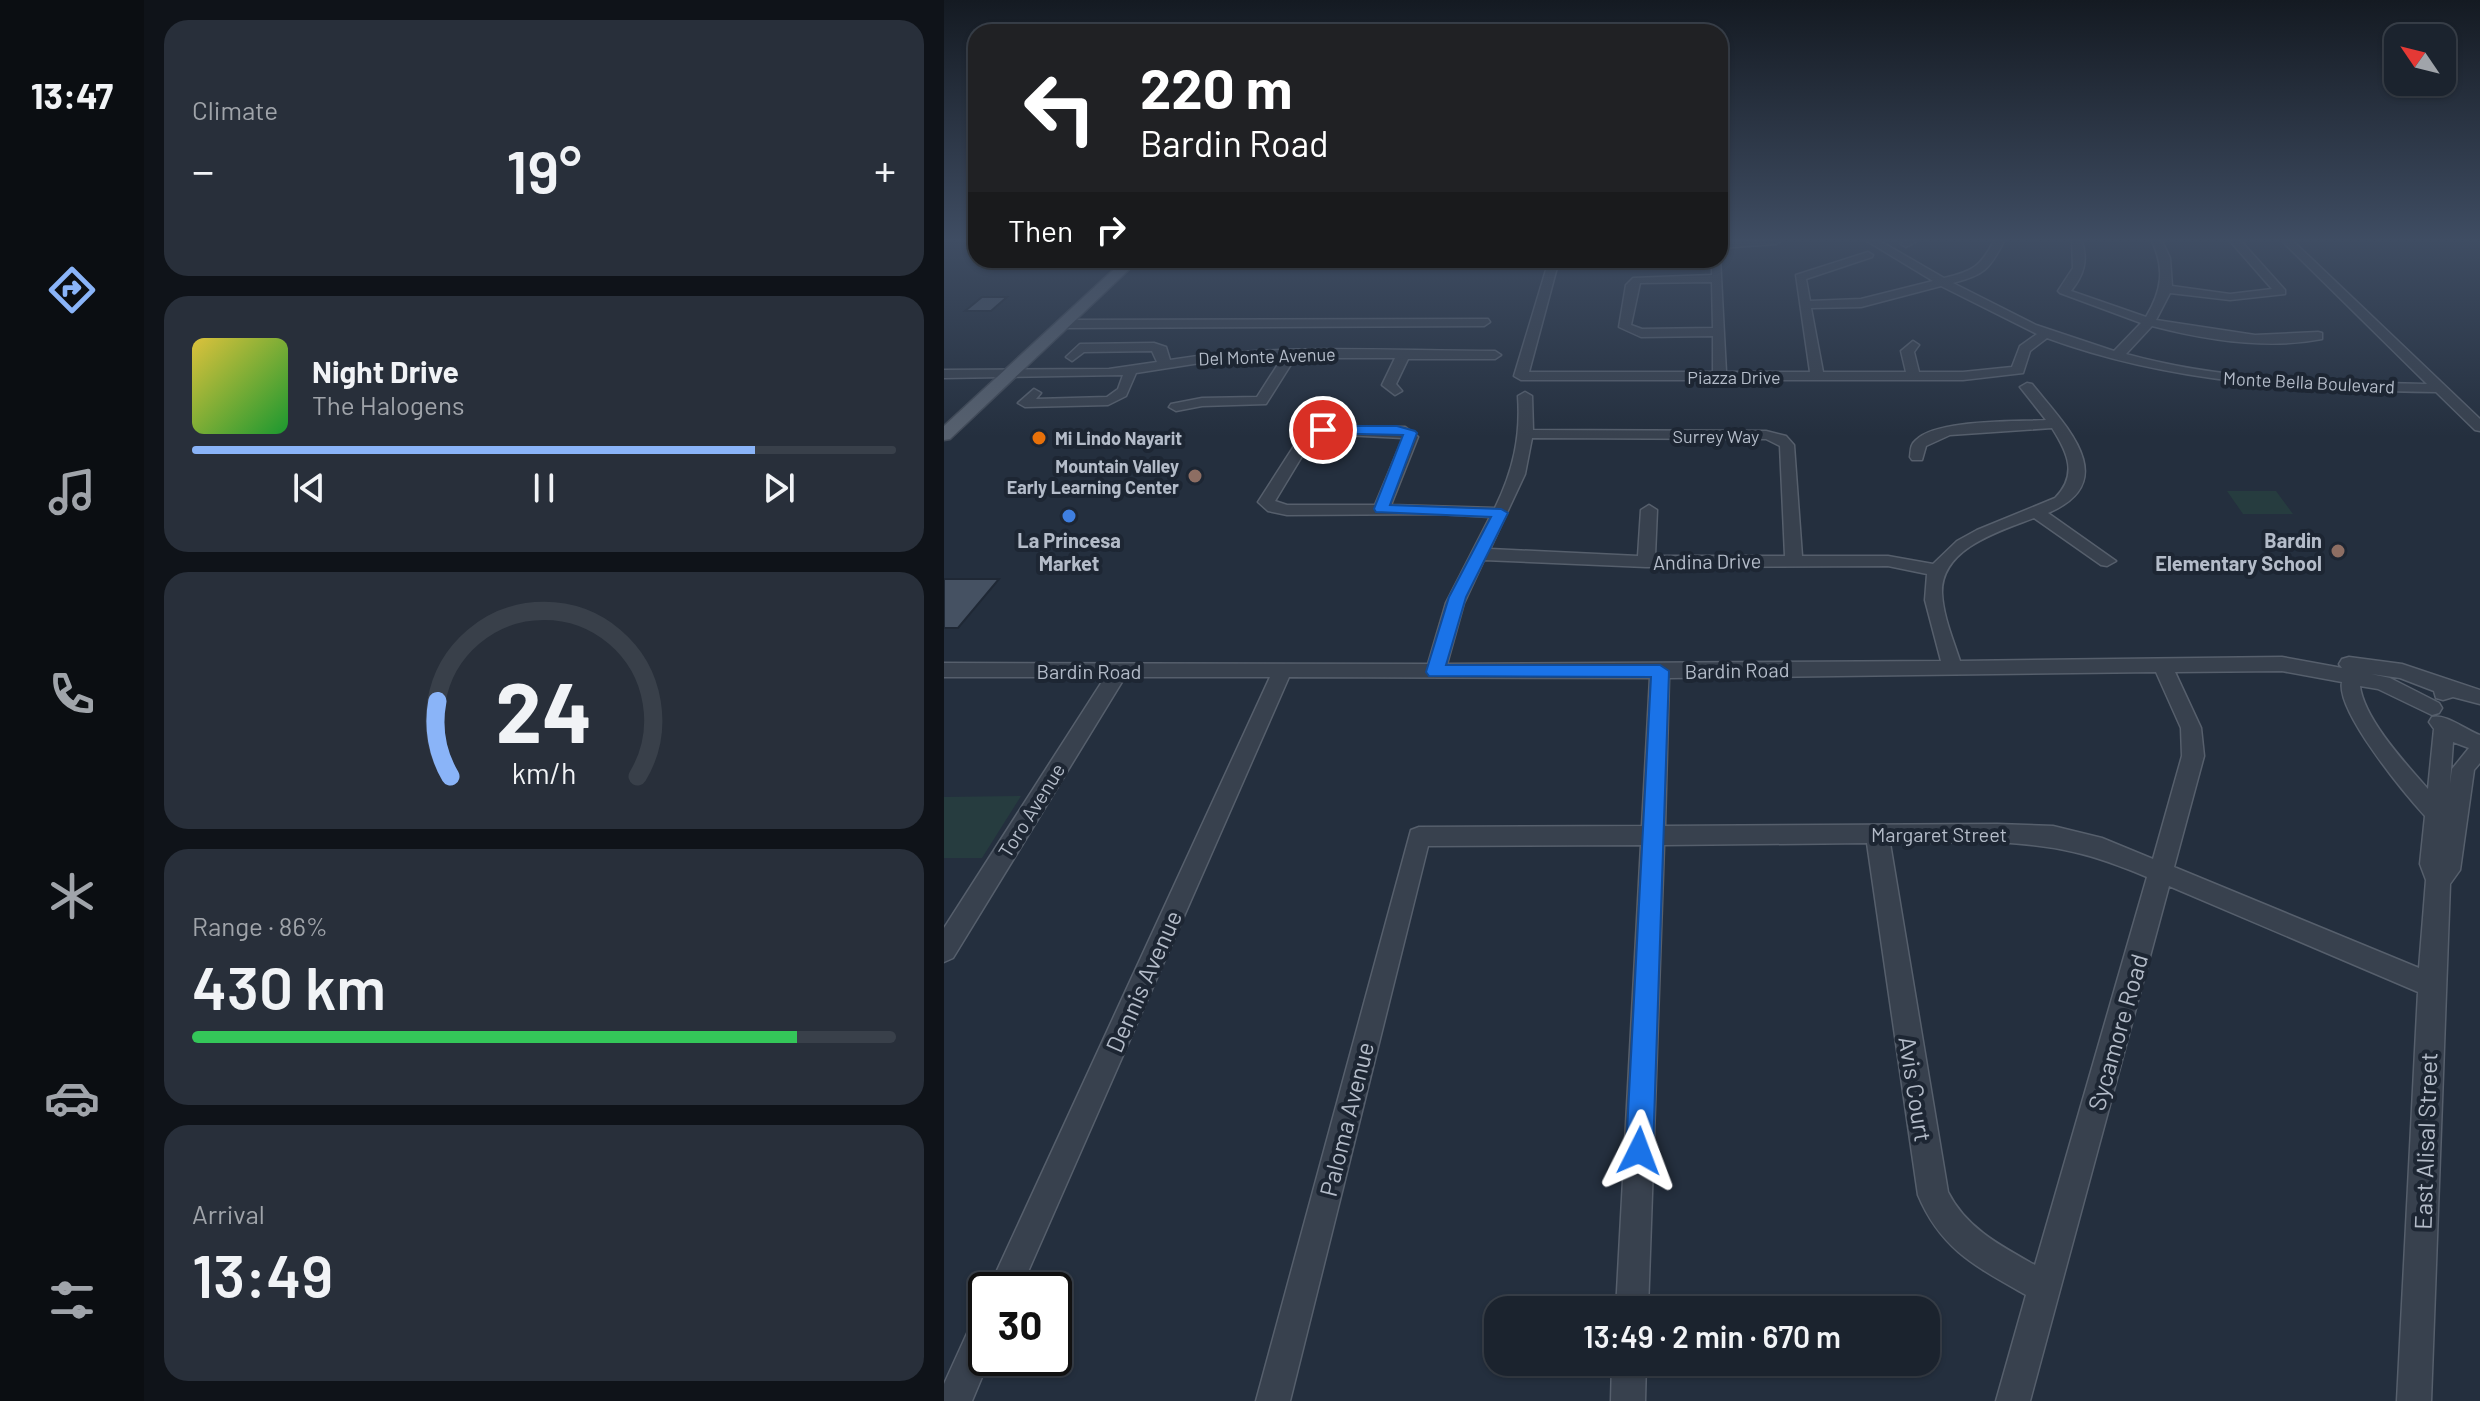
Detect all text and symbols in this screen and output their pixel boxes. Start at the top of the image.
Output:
north arrow [2384,24,2456,96]
map controls [2384,24,2456,96]
text: 220 m [1140,53,1293,120]
icon: left [1008,56,1112,160]
text: 13:47 [31,73,113,116]
text: Climate [192,94,278,125]
text: Bardin Road [1140,121,1329,164]
text: 19° [506,134,582,206]
text: − [192,143,214,196]
text: + [874,143,896,196]
icon: right [1089,208,1133,252]
text: Then [1008,212,1073,248]
icon: directions [44,262,100,318]
street label: Del Monte Avenue [1198,343,1336,369]
text: Night Drive [312,353,459,389]
street label: Piazza Drive [1687,366,1781,388]
street label: Monte Bella Boulevard [2223,367,2395,397]
text: The Halogens [312,389,464,420]
pin [1289,396,1357,464]
icon: arrive [1301,408,1345,452]
street label: Surrey Way [1673,425,1759,447]
place label: Mi Lindo Nayarit [1055,427,1182,449]
marker: Mi Lindo Nayarit [1030,429,1048,447]
place label: Mountain Valley Early Learning Center [1007,455,1179,498]
icon: music [44,464,100,520]
icon: previous [287,466,331,510]
icon: pause [522,466,566,510]
icon: next [757,466,801,510]
marker: Mountain Valley Early Learning Center [1186,467,1204,485]
marker: La Princesa Market [1060,507,1078,525]
place label: La Princesa Market [1017,528,1121,575]
place label: Bardin Elementary School [2155,528,2322,575]
marker: Bardin Elementary School [2329,542,2347,560]
street label: Andina Drive [1653,548,1761,574]
street label: Bardin Road [1684,657,1790,683]
text: 24 [496,659,592,759]
street label: Bardin Road [1037,659,1141,683]
icon: phone [44,666,100,722]
text: km/h [512,755,576,790]
street label: Toro Avenue [993,758,1069,862]
street label: Margaret Street [1871,822,2007,846]
icon: climate [44,868,100,924]
street label: Dennis Avenue [1099,906,1187,1056]
text: Range · 86% [192,910,328,941]
text: 430 km [192,950,386,1022]
street label: Sycamore Road [2081,950,2153,1114]
street label: Avis Court [1893,1034,1939,1144]
street label: Paloma Avenue [1313,1039,1379,1199]
street label: East Alisal Street [2407,1052,2443,1230]
icon: car [44,1070,100,1126]
position arrow [1597,1109,1681,1193]
text: Arrival [192,1198,265,1229]
text: 13:49 [192,1238,333,1310]
icon: filters [44,1272,100,1328]
speed limit sign: 30 [968,1272,1072,1376]
text: 13:49 · 2 min · 670 m [1583,1318,1841,1354]

